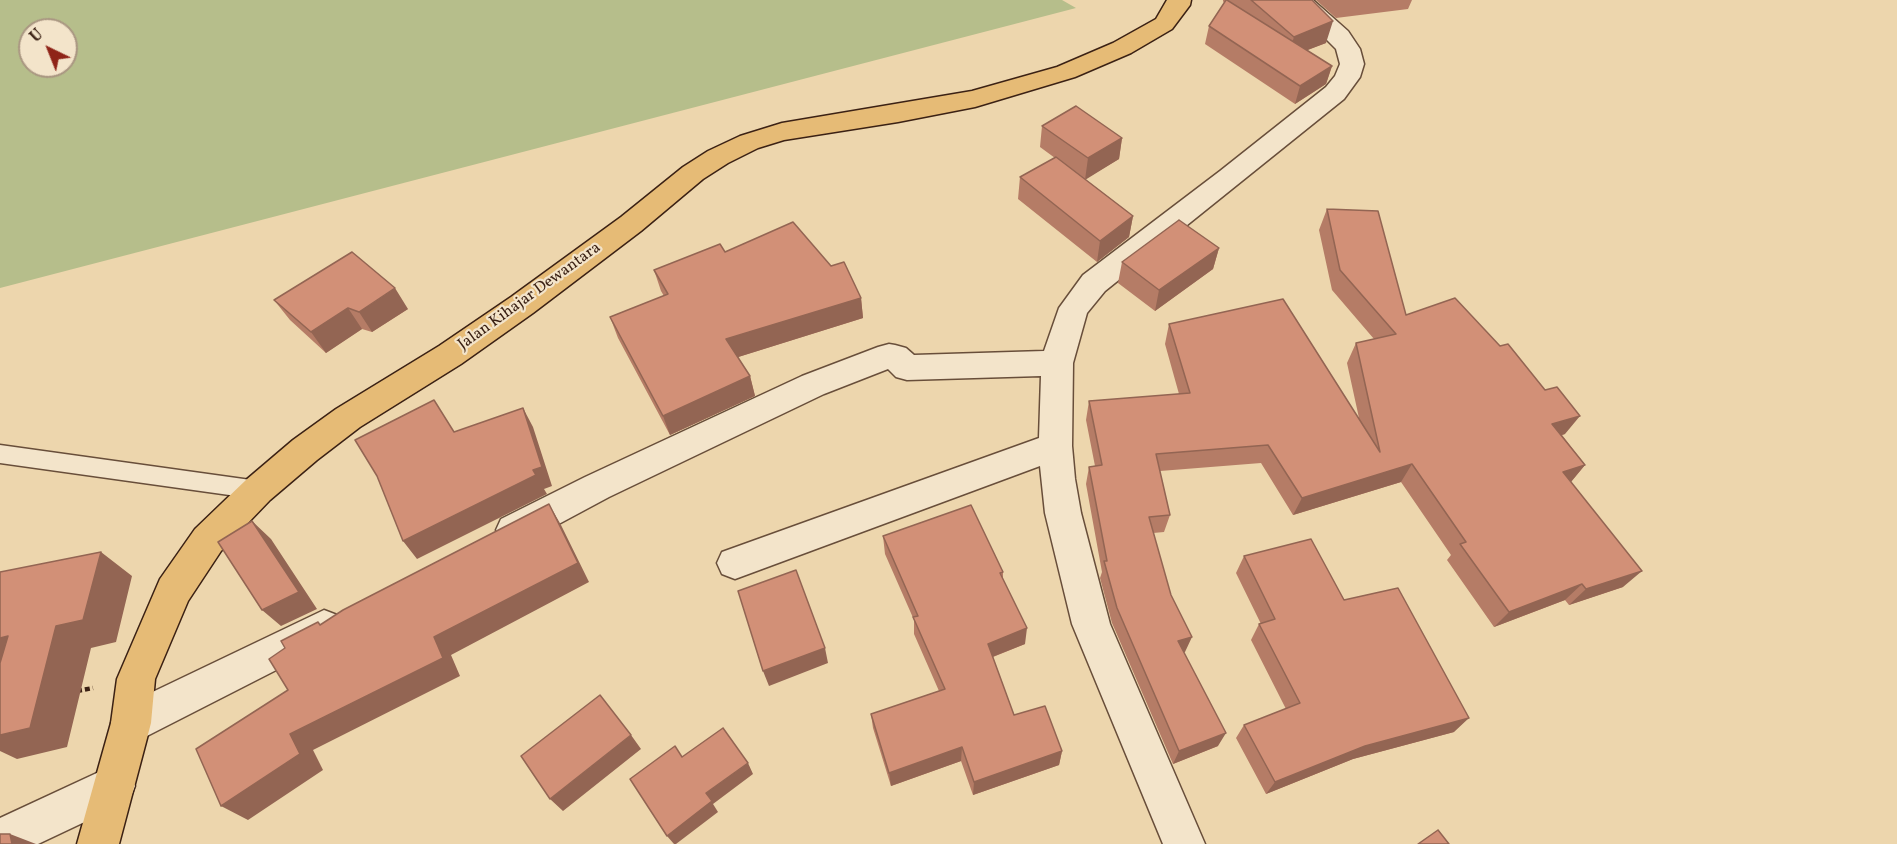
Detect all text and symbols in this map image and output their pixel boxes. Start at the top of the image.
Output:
north arrow [18,18,78,78]
text: U [26,25,49,48]
street label: Jalan Kihajar Dewantara [455,239,605,355]

